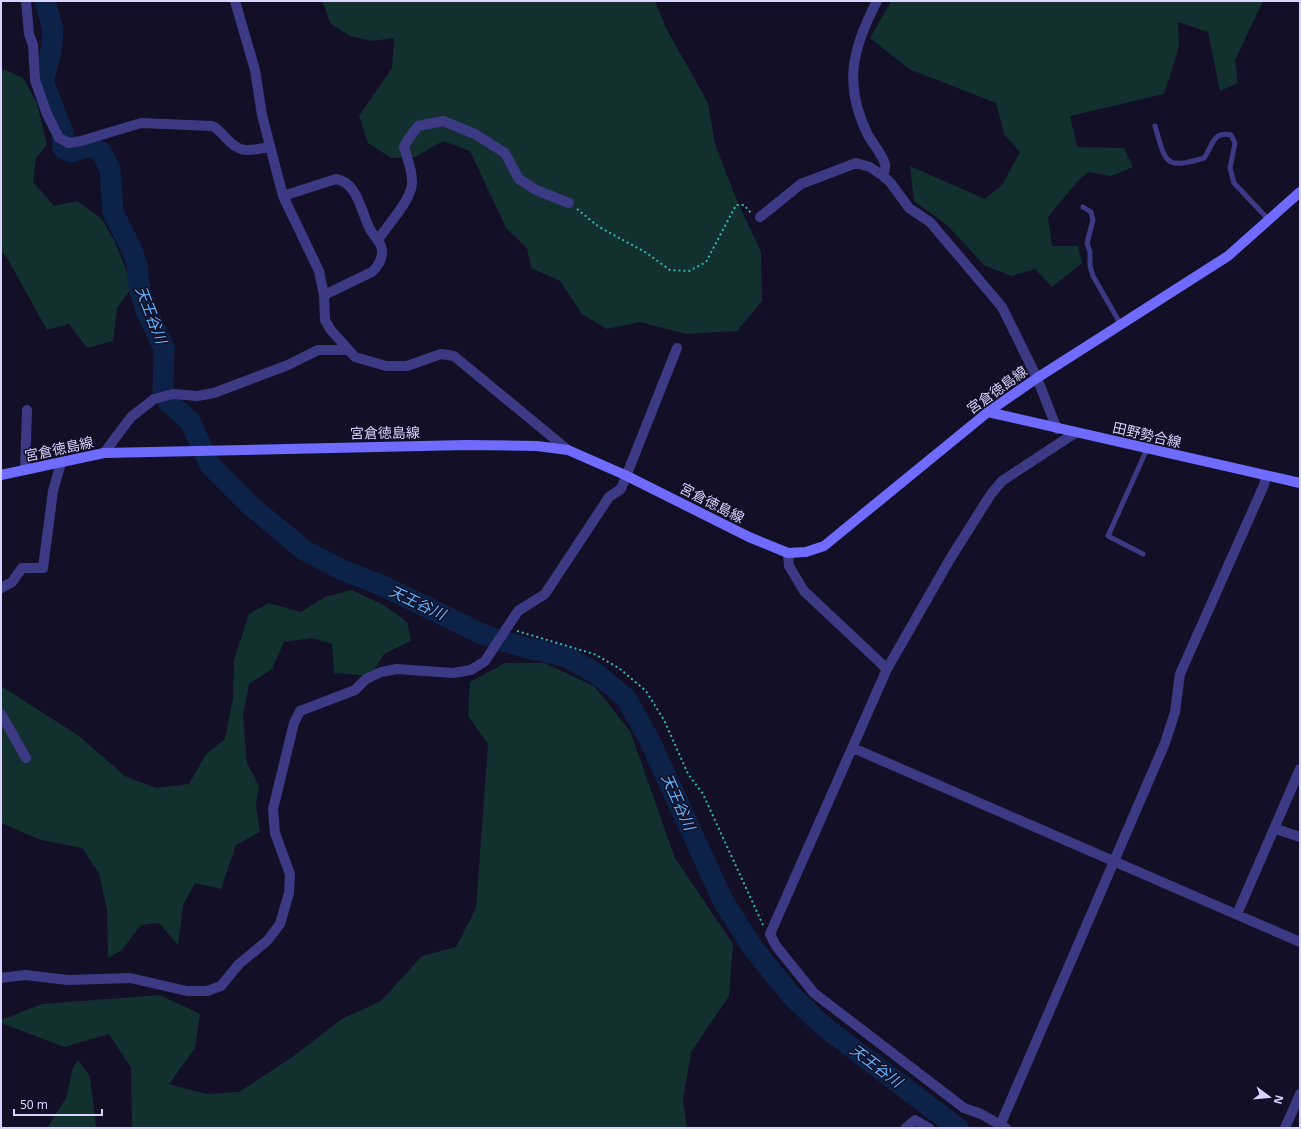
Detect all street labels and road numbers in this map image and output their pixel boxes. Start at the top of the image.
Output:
street label: 宮倉徳島線 [963,361,1031,418]
street label: 田野勢合線 [1111,417,1183,452]
street label: 宮倉徳島線 [350,422,420,443]
street label: 宮倉徳島線 [23,432,95,465]
street label: 宮倉徳島線 [677,478,748,527]

